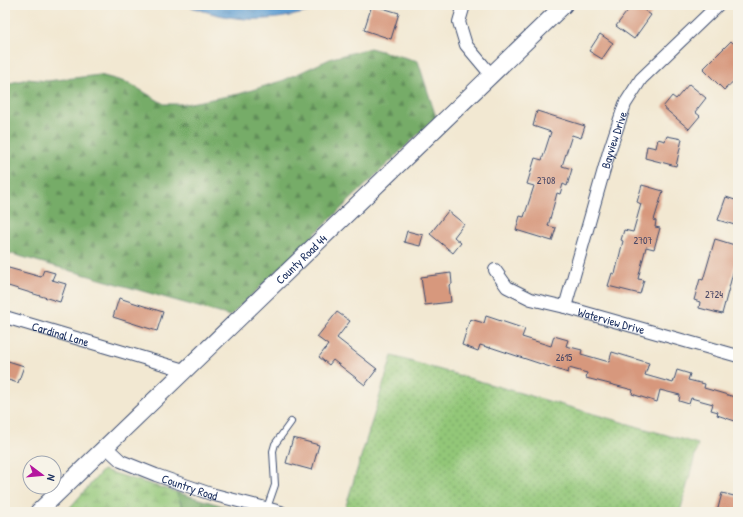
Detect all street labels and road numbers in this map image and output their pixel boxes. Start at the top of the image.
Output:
street label: Bayview Drive [596,109,631,170]
street label: County Road 44 [271,230,331,287]
street label: Waterview Drive [576,303,647,338]
street label: Cardinal Lane [30,317,91,350]
street label: Country Road [160,469,220,504]

